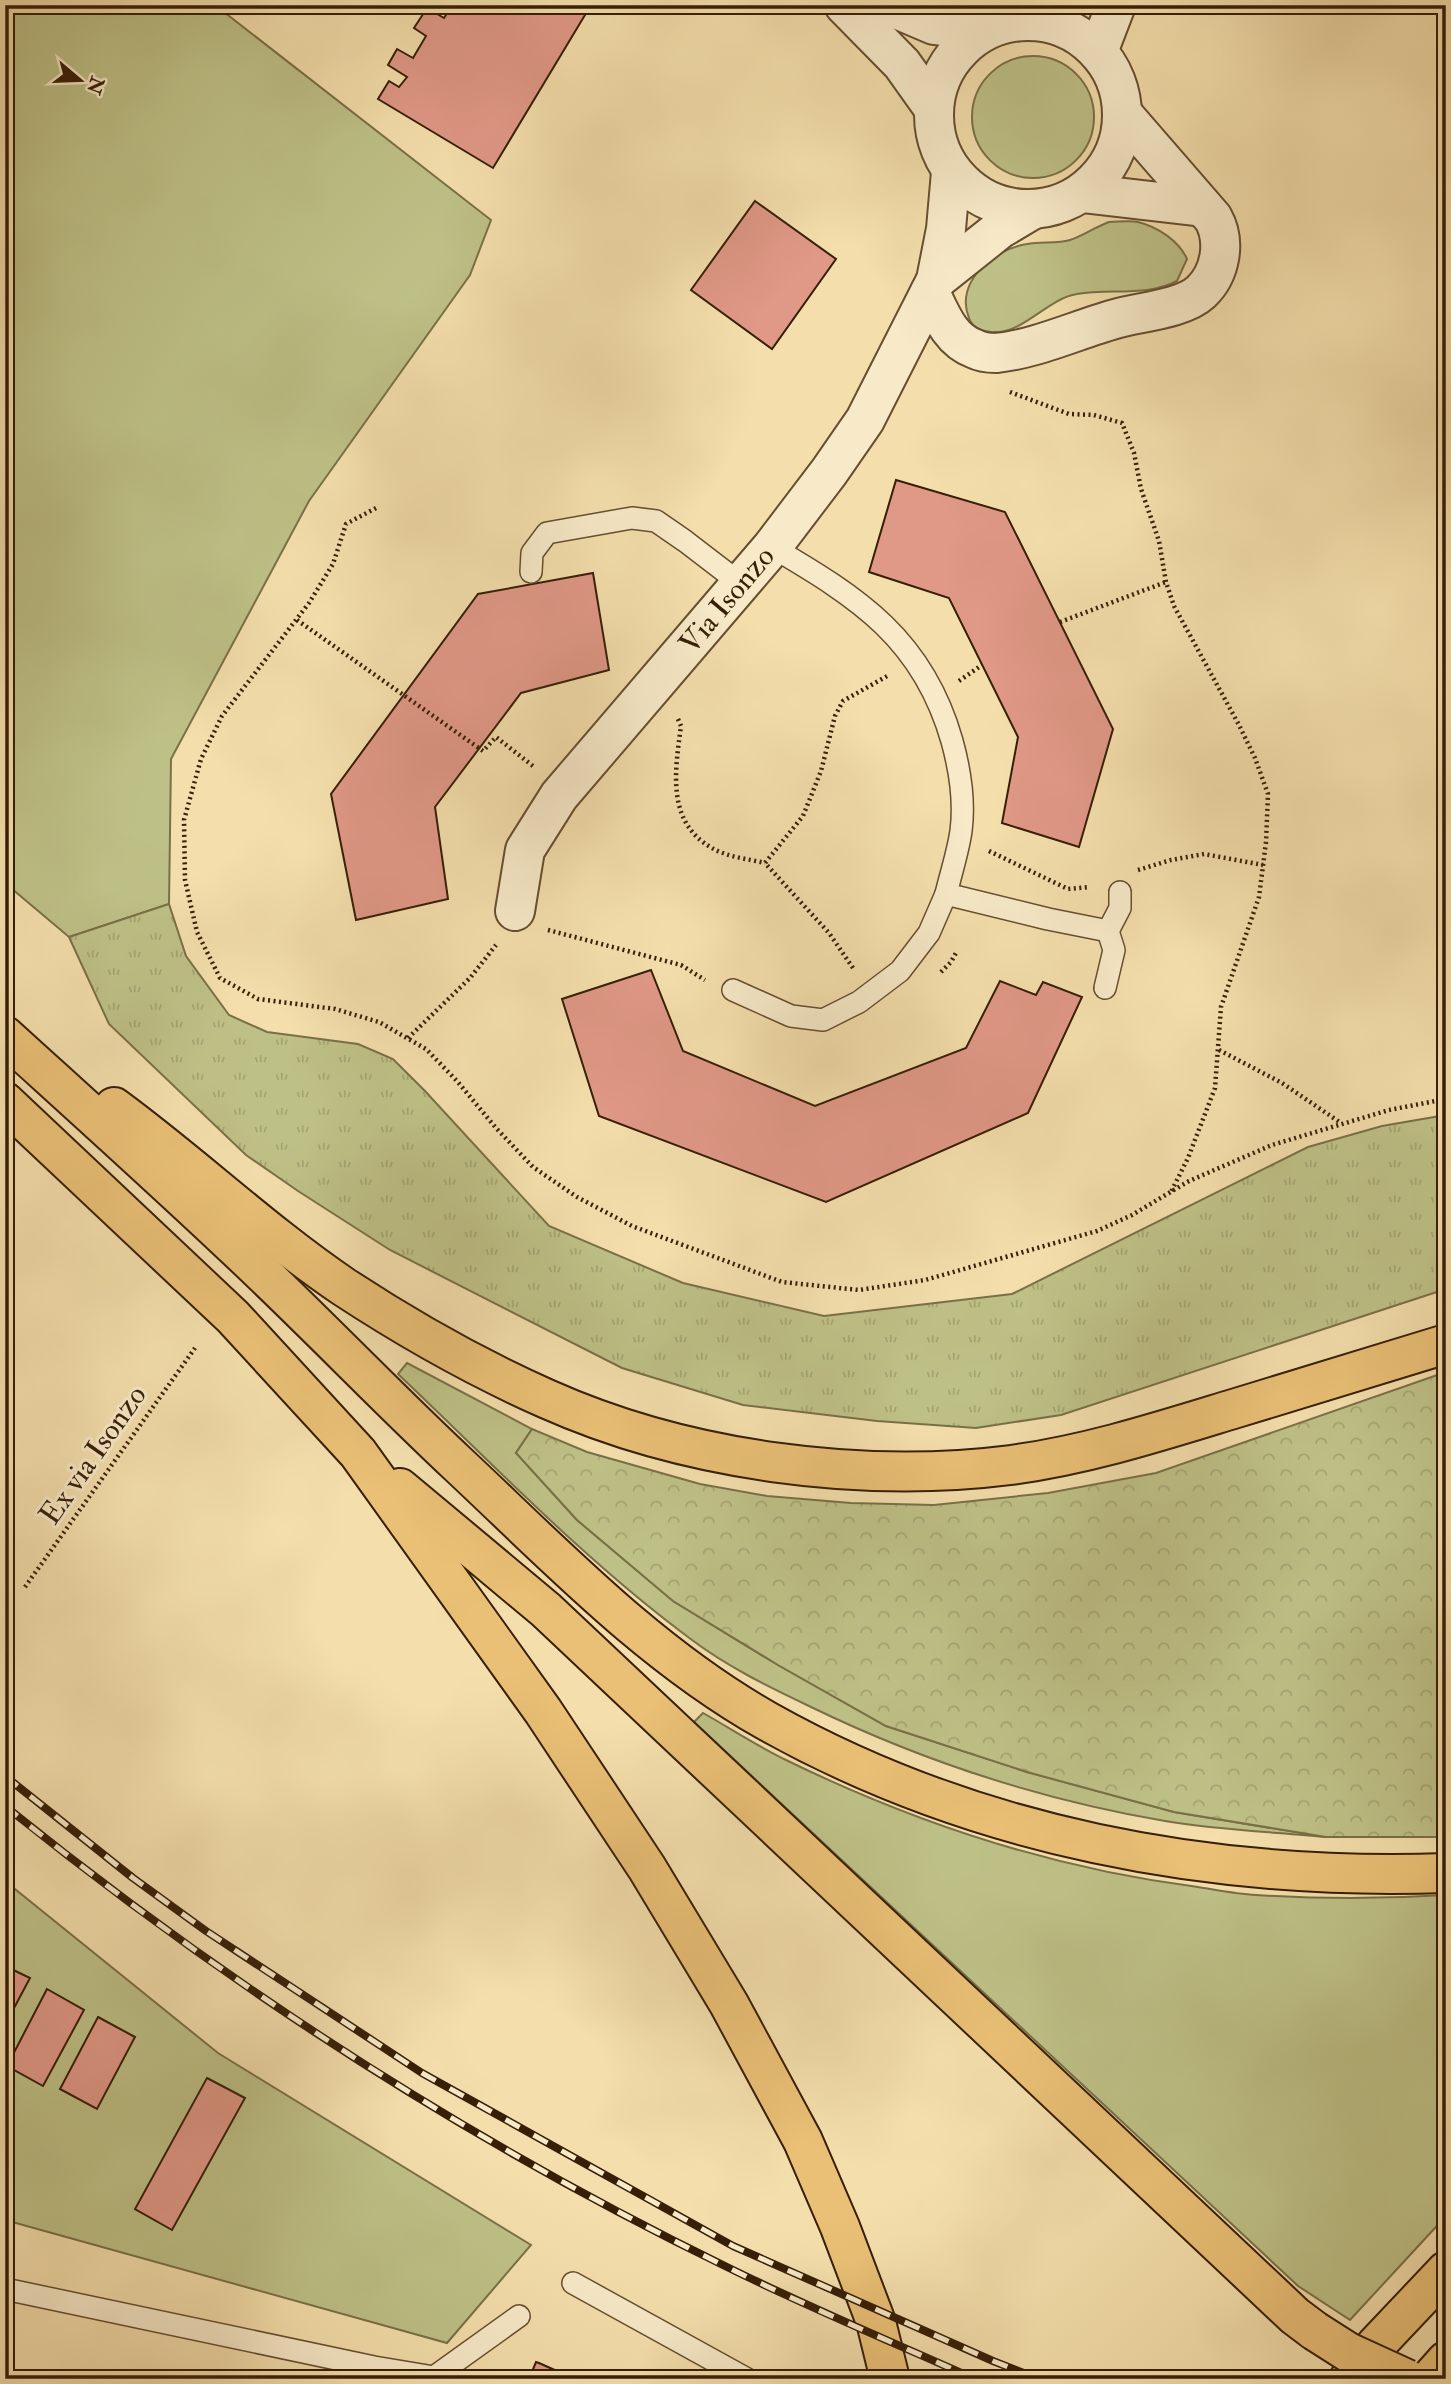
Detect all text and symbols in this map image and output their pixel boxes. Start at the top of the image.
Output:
north arrow [46,46,116,116]
text: N [81,72,110,98]
street label: Via Isonzo [671,539,783,661]
street label: Ex via Isonzo [31,1378,155,1532]

